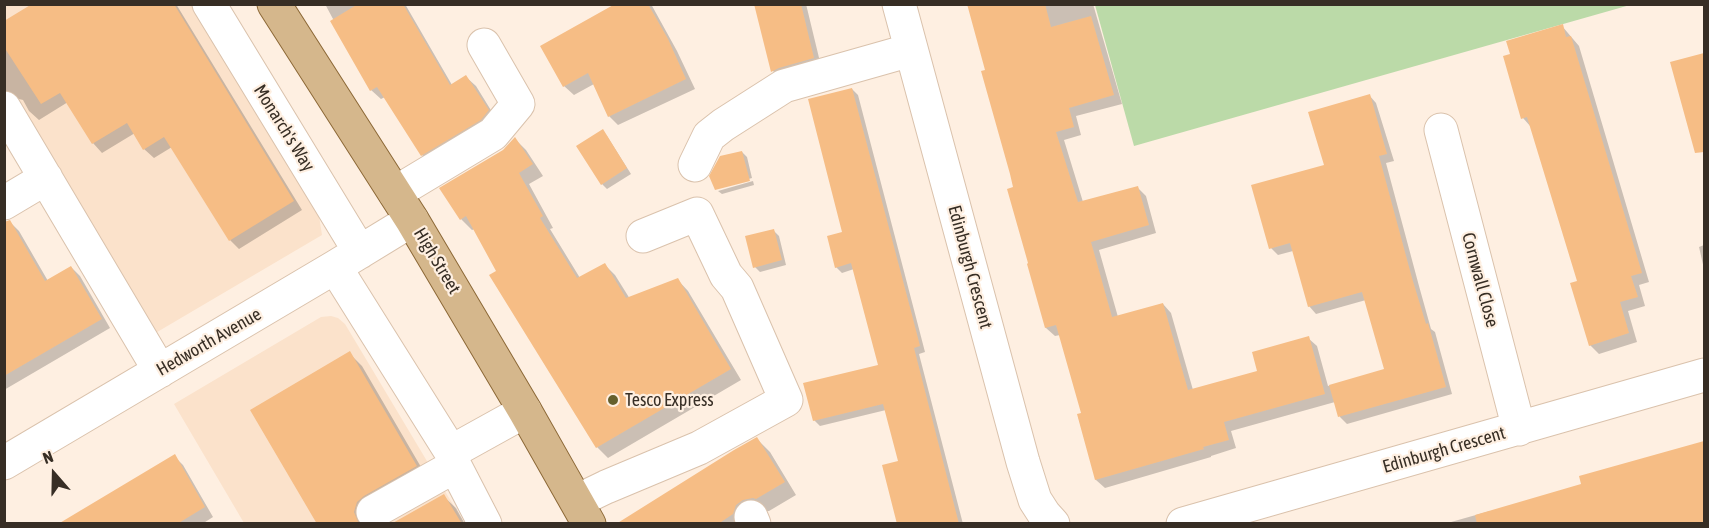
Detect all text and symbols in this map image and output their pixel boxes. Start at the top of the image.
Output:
street label: Monarch's Way [249,81,319,175]
street label: Edinburgh Crescent [943,203,997,331]
street label: High Street [409,224,465,298]
street label: Cornwall Close [1457,230,1503,330]
street label: Hedworth Avenue [153,303,265,381]
place label: Tesco Express [625,389,714,411]
marker: Tesco Express [606,393,620,407]
street label: Edinburgh Crescent [1380,422,1508,478]
north arrow [24,444,84,504]
text: N [40,447,55,467]

